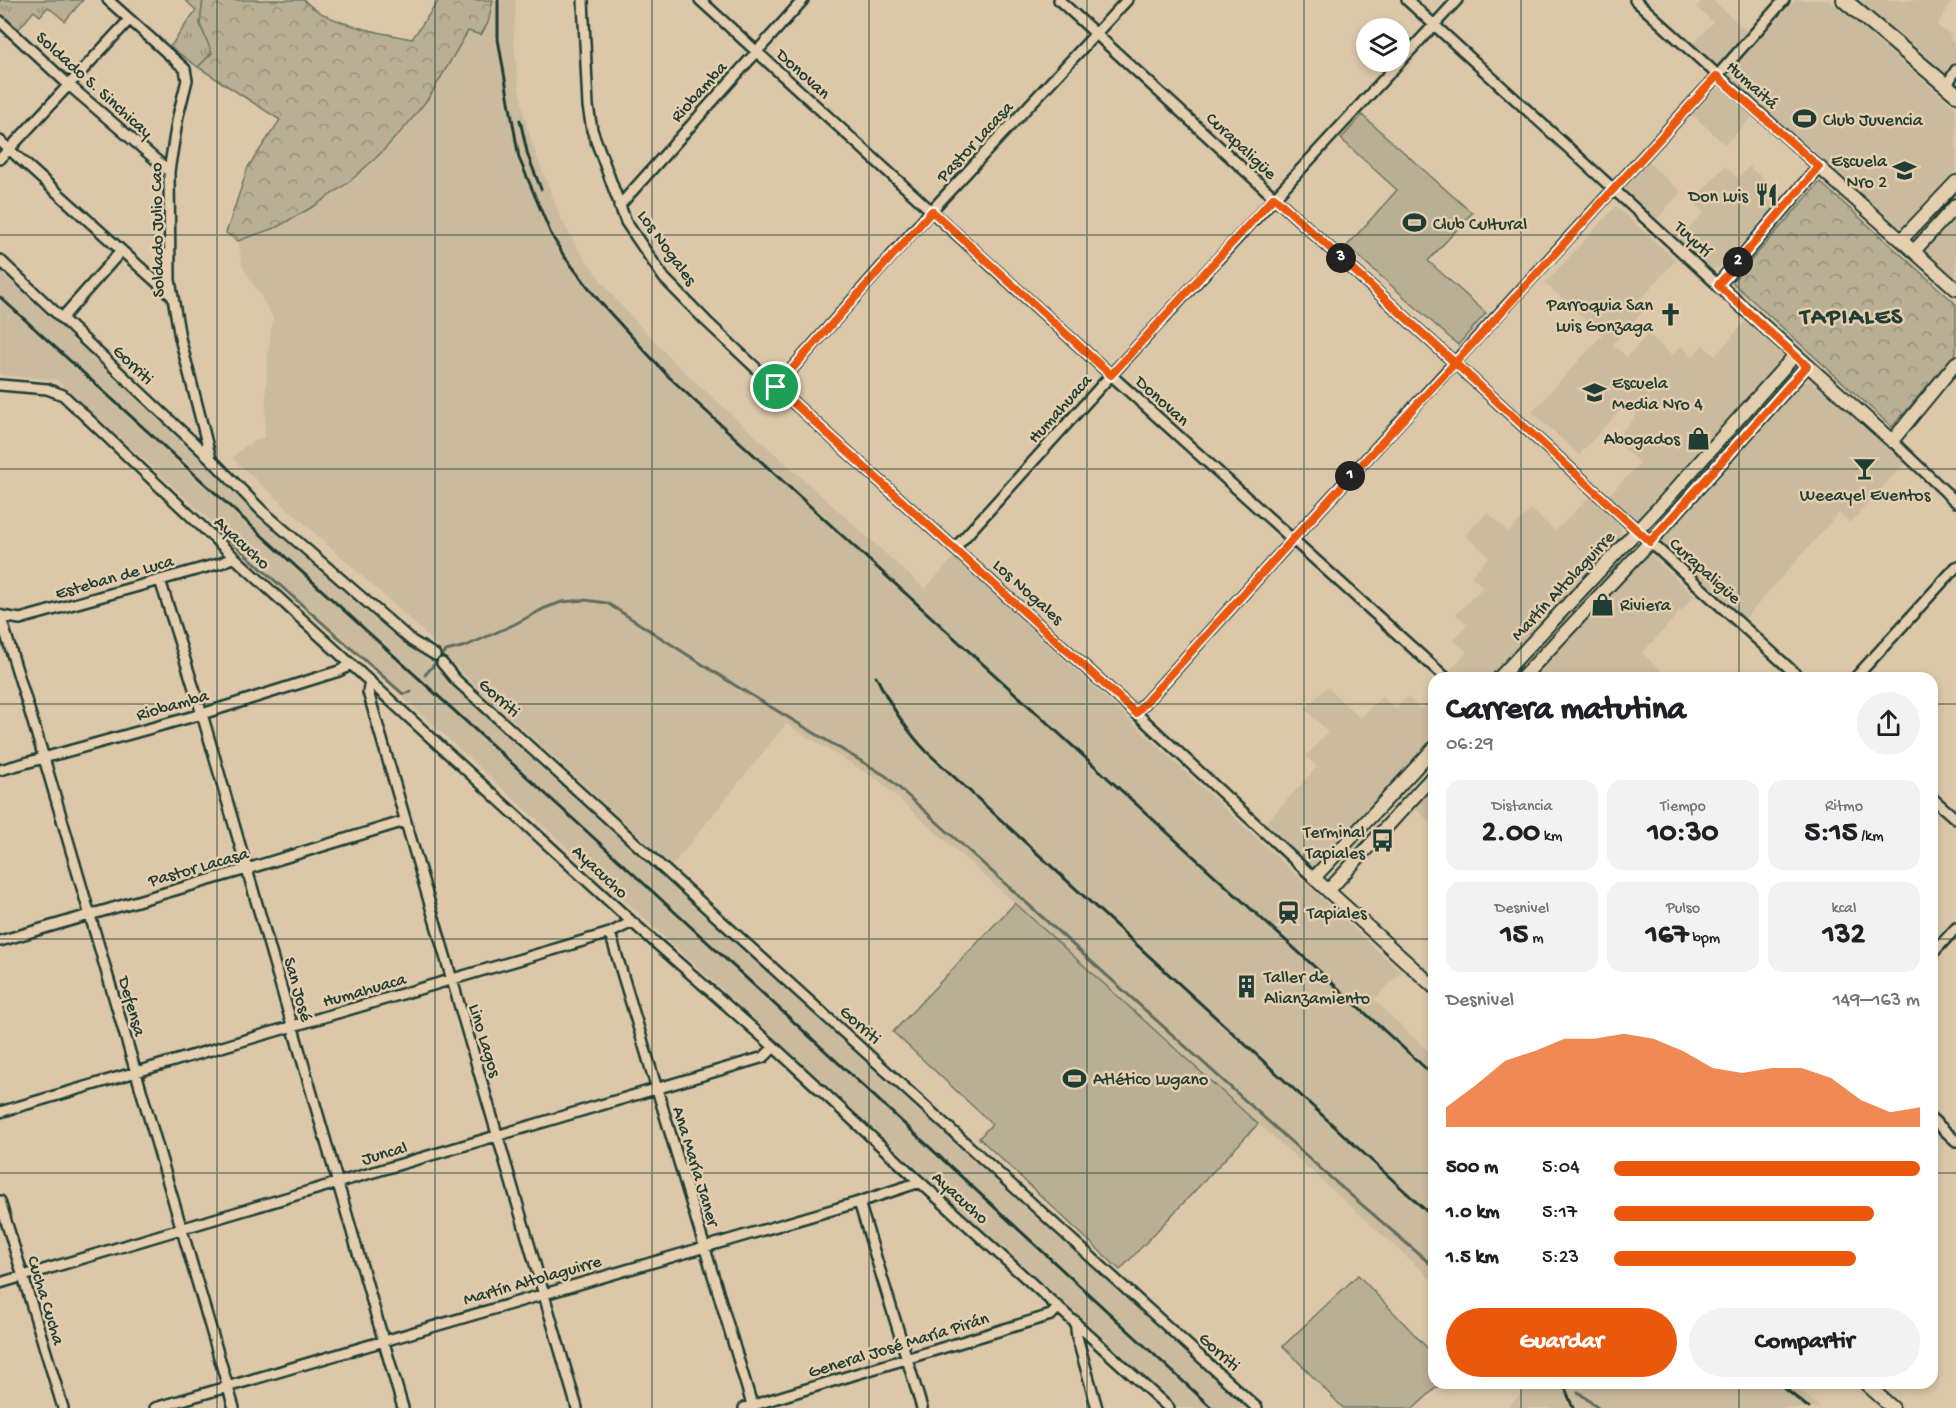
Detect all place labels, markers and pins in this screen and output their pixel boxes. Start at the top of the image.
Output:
sports icon: Club Juvencia [1792,106,1818,132]
place label: Club Juvencia [1823,111,1924,132]
place label: Escuela Nro 2 [1831,152,1888,194]
school or university icon: Escuela Nro 2 [1892,157,1918,183]
restaurant icon: Don Luis [1753,182,1779,208]
place label: Don Luis [1688,187,1749,208]
sports icon: Club Cultural [1402,210,1428,236]
place label: Club Cultural [1433,215,1527,236]
pin: 3 [1326,243,1356,273]
pin: 2 [1723,247,1753,277]
place label: Parroquia San Luis Gonzaga [1546,296,1654,338]
church icon: Parroquia San Luis Gonzaga [1658,301,1684,327]
pin [750,361,801,412]
place label: Escuela Media Nro 4 [1612,374,1703,416]
school or university icon: Escuela Media Nro 4 [1581,379,1607,405]
shop icon: Abogados [1685,425,1711,451]
place label: Abogados [1604,430,1681,451]
bar icon: Weeayel Eventos [1852,455,1878,481]
pin: 1 [1335,461,1365,491]
place label: Weeayel Eventos [1800,486,1932,507]
shop icon: Riviera [1589,591,1615,617]
place label: Riviera [1620,596,1672,617]
place label: Terminal Tapiales [1302,823,1366,865]
bus stop icon: Terminal Tapiales [1370,828,1396,854]
station icon: Tapiales [1276,899,1302,925]
place label: Tapiales [1306,904,1368,925]
place label: Taller de Alianzamiento [1263,968,1370,1010]
building icon: Taller de Alianzamiento [1233,973,1259,999]
sports icon: Atlético Lugano [1062,1065,1088,1091]
place label: Atlético Lugano [1093,1070,1208,1091]

